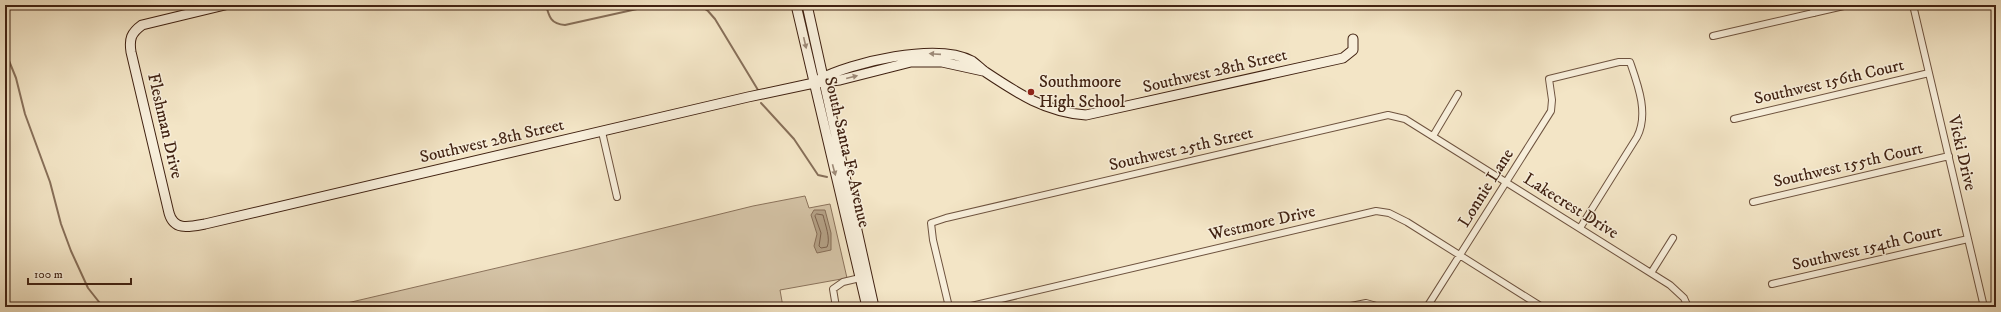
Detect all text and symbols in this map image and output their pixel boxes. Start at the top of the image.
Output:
one-way arrow [802,37,808,49]
street label: Southwest 28th Street [1141,44,1290,98]
one-way arrow [929,50,941,57]
street label: Southwest 156th Court [1752,54,1907,110]
street label: Fleshman Drive [142,71,188,181]
place label: Southmoore High School [1039,71,1125,113]
one-way arrow [846,73,858,79]
street label: South Santa Fe Avenue [819,74,875,230]
marker: Southmoore High School [1026,87,1036,97]
street label: Vicki Drive [1942,112,1981,193]
street label: Southwest 28th Street [418,114,567,168]
street label: Southwest 25th Street [1107,122,1256,176]
street label: Southwest 155th Court [1771,137,1925,193]
street label: Lonnie Lane [1453,145,1519,231]
one-way arrow [831,164,837,176]
street label: Lakecrest Drive [1519,168,1623,244]
street label: Westmore Drive [1206,200,1317,246]
street label: Southwest 154th Court [1790,220,1945,276]
scale bar [28,260,131,286]
text: 100 m [34,267,63,282]

